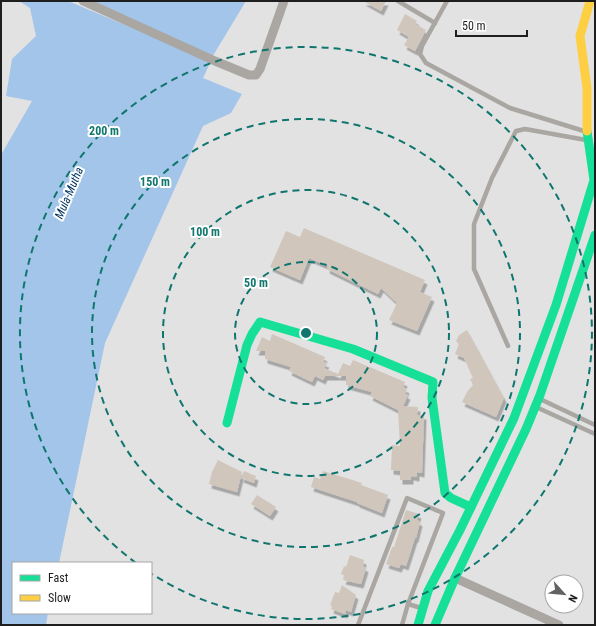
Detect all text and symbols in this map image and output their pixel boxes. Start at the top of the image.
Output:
scale bar [456,12,527,38]
text: 50 m [462,19,486,33]
text: 200 m [89,124,119,138]
water label: Mula-Mutha [52,165,86,221]
text: 150 m [140,175,170,189]
text: 100 m [190,225,220,239]
text: 50 m [244,276,268,290]
centre of rings [299,326,313,340]
legend [12,562,152,614]
text: Fast [48,571,69,585]
north arrow [544,574,584,614]
text: Slow [48,591,71,605]
text: N [565,592,580,604]

